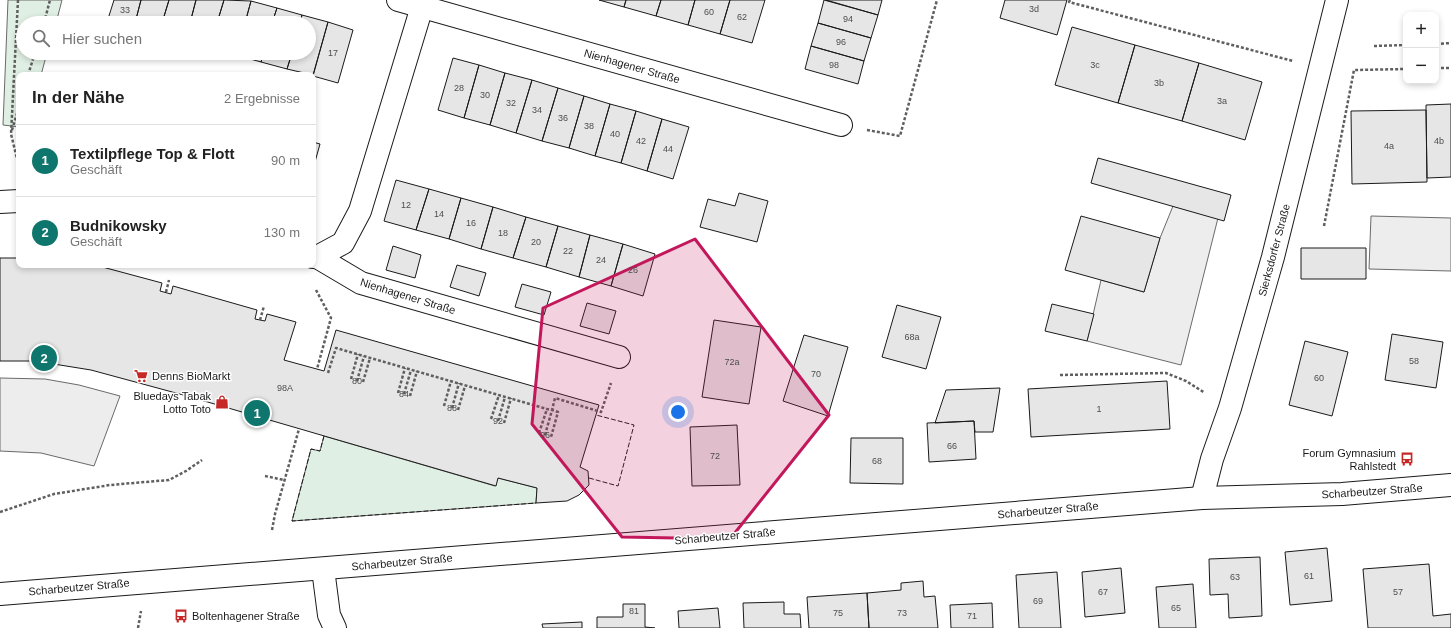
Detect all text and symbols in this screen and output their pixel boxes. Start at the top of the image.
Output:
house number: 3d [1029,4,1039,14]
house number: 33 [120,5,130,15]
house number: 60 [704,7,714,17]
house number: 62 [737,12,747,22]
map controls [1403,12,1439,84]
button: + [1403,12,1439,48]
house number: 94 [843,14,853,24]
search box [16,16,316,60]
icon: search [30,27,52,49]
text: Hier suchen [62,30,142,47]
house number: 96 [836,37,846,47]
street label: Nienhagener Straße [583,47,681,85]
house number: 17 [328,48,338,58]
button: − [1403,48,1439,84]
house number: 98 [829,60,839,70]
house number: 3c [1090,60,1100,70]
house number: 3b [1154,78,1164,88]
house number: 28 [454,83,464,93]
text: In der Nähe [32,88,125,107]
house number: 30 [480,90,490,100]
text: 2 Ergebnisse [224,91,300,106]
house number: 3a [1217,96,1227,106]
house number: 32 [506,98,516,108]
house number: 34 [532,105,542,115]
house number: 36 [558,113,568,123]
house number: 38 [584,121,594,131]
house number: 40 [610,129,620,139]
house number: 42 [636,136,646,146]
house number: 4b [1434,136,1444,146]
house number: 4a [1384,141,1394,151]
house number: 44 [663,144,673,154]
text: Textilpflege Top & Flott [70,145,234,162]
text: 1 [41,153,49,168]
text: 90 m [271,153,300,168]
text: Geschäft [70,162,122,177]
house number: 12 [401,200,411,210]
street label: Sierksdorfer Straße [1256,202,1292,298]
house number: 14 [434,209,444,219]
text: Budnikowsky [70,217,167,234]
house number: 16 [466,218,476,228]
text: 2 [41,225,49,240]
text: 130 m [264,225,300,240]
house number: 18 [498,228,508,238]
text: Geschäft [70,234,122,249]
house number: 20 [531,237,541,247]
house number: 22 [563,246,573,256]
house number: 24 [596,255,606,265]
house number: 26 [628,265,638,275]
street label: Nienhagener Straße [359,276,457,316]
house number: 68a [904,332,920,342]
pin: 2 [31,343,57,373]
house number: 58 [1409,356,1419,366]
house number: 72a [724,357,740,367]
supermarket icon: Denns BioMarkt [133,368,149,384]
house number: 70 [811,369,821,379]
place label: Denns BioMarkt [152,370,230,382]
house number: 60 [1314,373,1324,383]
house number: 80 [352,376,362,386]
house number: 98A [277,383,293,393]
house number: 84 [399,389,409,399]
place label: Bluedays Tabak Lotto Toto [134,390,211,415]
shop icon: Bluedays Tabak Lotto Toto [214,394,230,410]
pin: 1 [244,398,270,428]
your location [668,402,688,422]
house number: 88 [447,403,457,413]
house number: 1 [1096,404,1102,414]
house number: 92 [493,416,503,426]
house number: 96 [540,430,550,440]
house number: 66 [947,441,957,451]
place label: Forum Gymnasium Rahlstedt [1302,447,1396,472]
house number: 72 [710,451,720,461]
bus stop icon: Forum Gymnasium Rahlstedt [1399,451,1415,467]
house number: 68 [872,456,882,466]
street label: Scharbeutzer Straße [1321,481,1423,501]
street label: Scharbeutzer Straße [997,500,1099,520]
street label: Scharbeutzer Straße [674,526,776,546]
street label: Scharbeutzer Straße [351,552,453,572]
house number: 61 [1304,571,1314,581]
house number: 63 [1230,572,1240,582]
street label: Scharbeutzer Straße [28,577,130,597]
house number: 67 [1098,587,1108,597]
house number: 57 [1393,587,1403,597]
house number: 69 [1033,596,1043,606]
house number: 65 [1171,603,1181,613]
house number: 81 [629,606,639,616]
bus stop icon: Boltenhagener Straße [173,608,189,624]
house number: 75 [833,608,843,618]
house number: 73 [897,608,907,618]
place label: Boltenhagener Straße [192,610,300,622]
house number: 71 [967,611,977,621]

